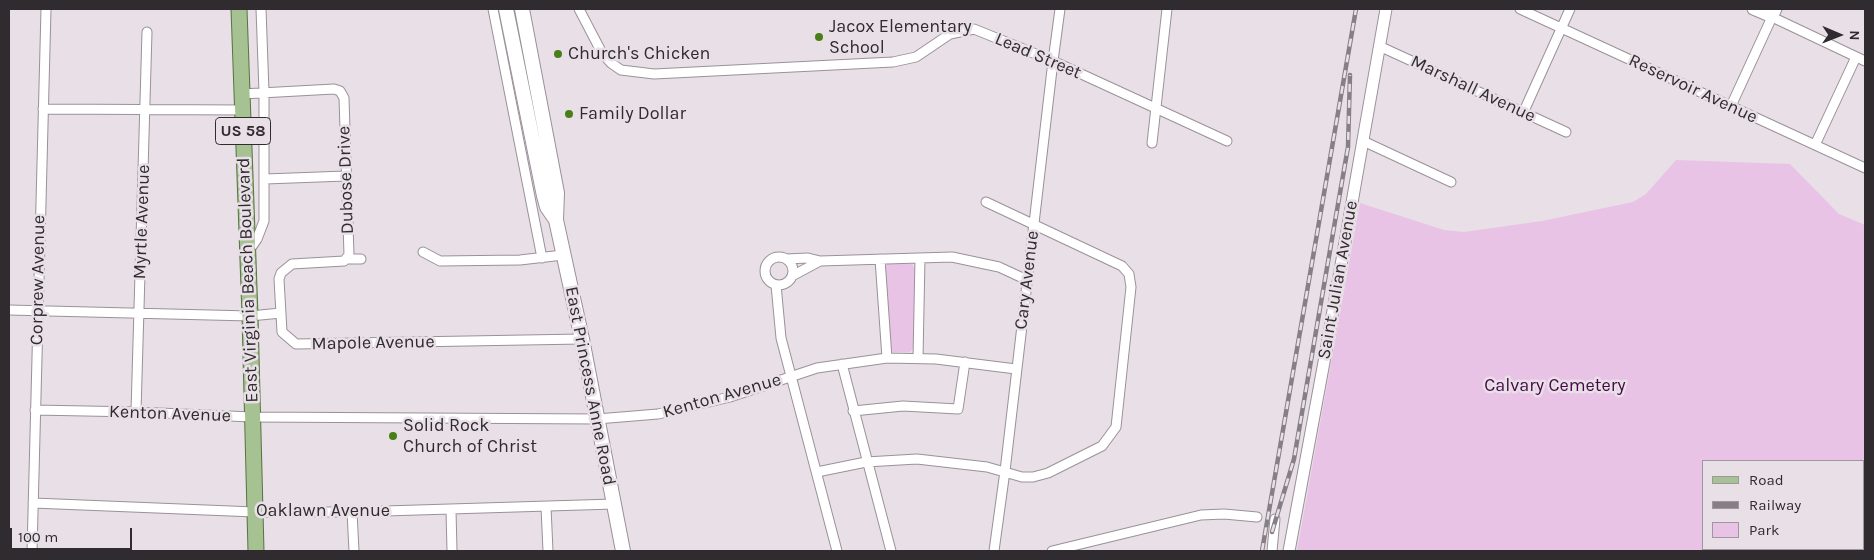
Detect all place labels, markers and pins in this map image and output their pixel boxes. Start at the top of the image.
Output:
place label: Jacox Elementary School [829,16,972,58]
marker: Jacox Elementary School [813,31,825,43]
place label: Church's Chicken [568,43,710,65]
marker: Church's Chicken [552,48,564,60]
place label: Family Dollar [579,103,686,125]
marker: Family Dollar [563,108,575,120]
place label: Solid Rock Church of Christ [403,415,537,458]
marker: Solid Rock Church of Christ [387,430,399,442]

